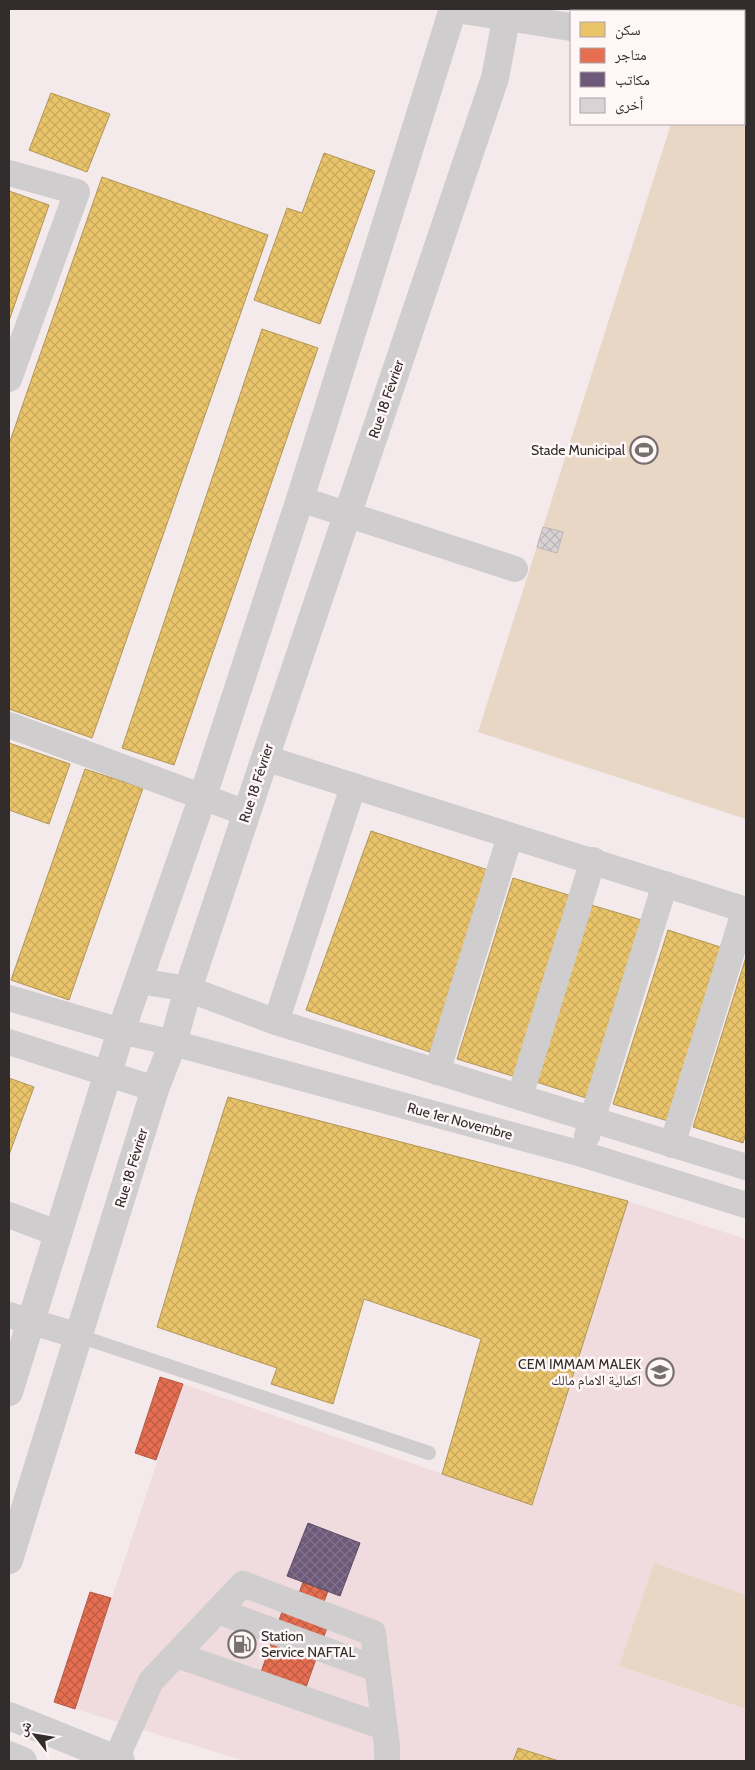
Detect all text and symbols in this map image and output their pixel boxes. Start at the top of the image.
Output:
legend [570,10,745,125]
text: سكن [615,21,641,40]
text: متاجر [614,46,647,64]
text: مكاتب [615,71,650,89]
text: أخرى [615,96,644,115]
street label: Rue 18 Février [364,357,408,441]
sports icon: Stade Municipal [629,435,659,465]
place label: Stade Municipal [531,441,626,459]
street label: Rue 18 Février [235,741,277,825]
street label: Rue 1er Novembre [406,1098,514,1144]
street label: Rue 18 Février [110,1126,152,1210]
place label: CEM IMMAM MALEK اكمالية الامام مالك [518,1355,641,1390]
school or university icon: CEM IMMAM MALEK اكمالية الامام مالك [645,1357,675,1387]
place label: Station Service NAFTAL [261,1627,355,1661]
fuel station icon: Station Service NAFTAL [227,1629,257,1659]
north arrow [10,1710,60,1760]
text: ش [12,1717,35,1739]

